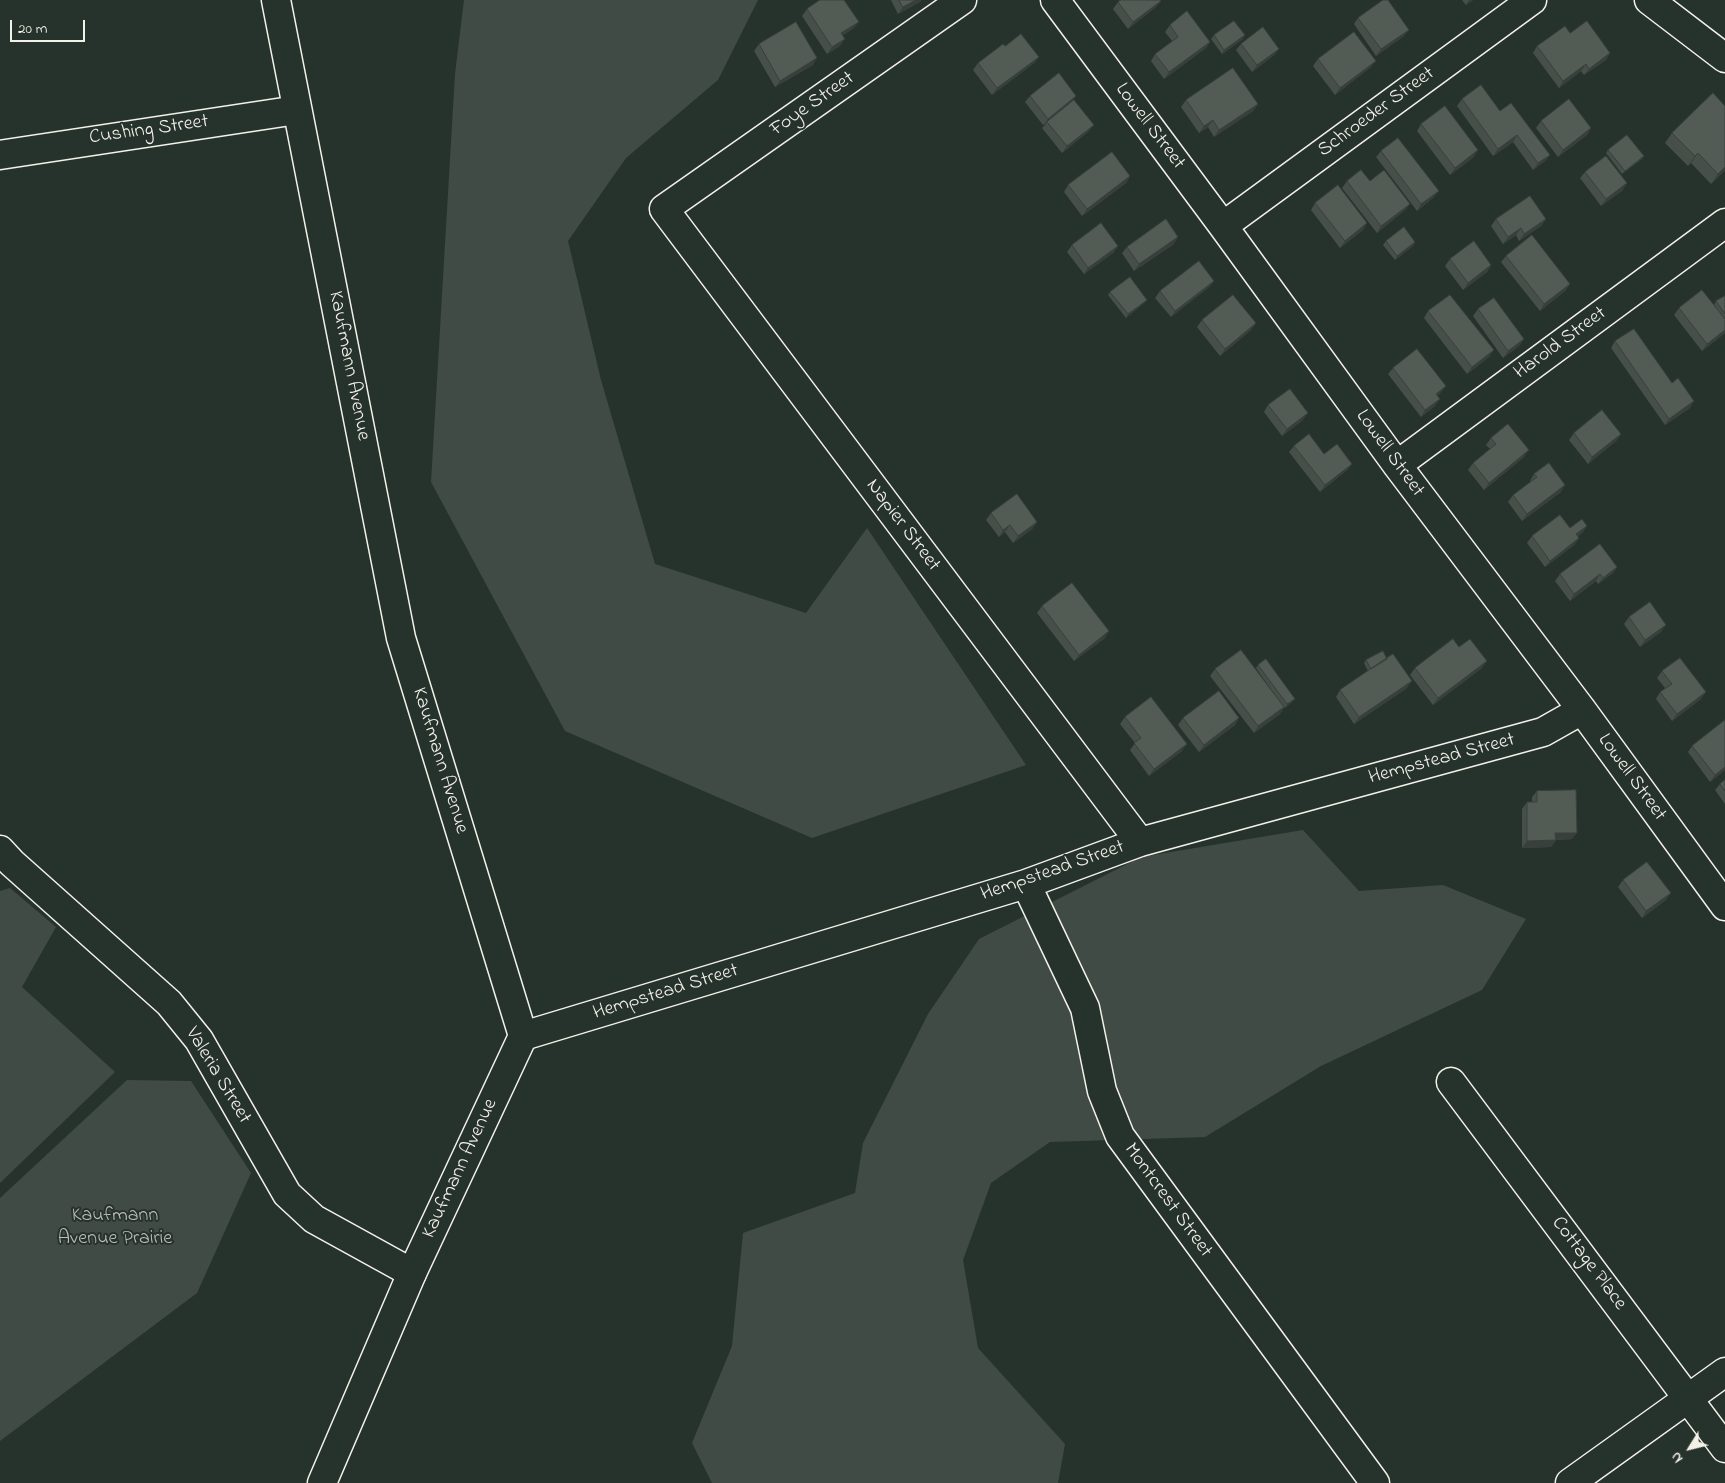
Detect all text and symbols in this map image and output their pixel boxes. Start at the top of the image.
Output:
scale bar [12,10,88,42]
text: 20 m [18,18,47,40]
street label: Schroeder Street [1314,63,1440,163]
street label: Foye Street [766,67,860,143]
street label: Lowell Street [1109,79,1189,175]
street label: Cushing Street [88,111,210,151]
street label: Kaufmann Avenue [322,289,374,443]
street label: Harold Street [1510,302,1612,386]
street label: Lowell Street [1349,406,1429,502]
street label: Napier Street [860,475,944,577]
street label: Kaufmann Avenue [405,685,473,837]
street label: Hempstead Street [1366,729,1518,791]
street label: Lowell Street [1591,730,1671,826]
street label: Hempstead Street [978,836,1128,908]
street label: Hempstead Street [591,960,741,1026]
street label: Valeria Street [179,1023,255,1129]
street label: Kaufmann Avenue [418,1095,504,1243]
street label: Montcrest Street [1117,1139,1217,1263]
park label: Kaufmann Avenue Prairie [58,1205,172,1252]
street label: Cottage Place [1545,1212,1631,1316]
north arrow [1665,1423,1715,1473]
text: N [1666,1447,1689,1467]

